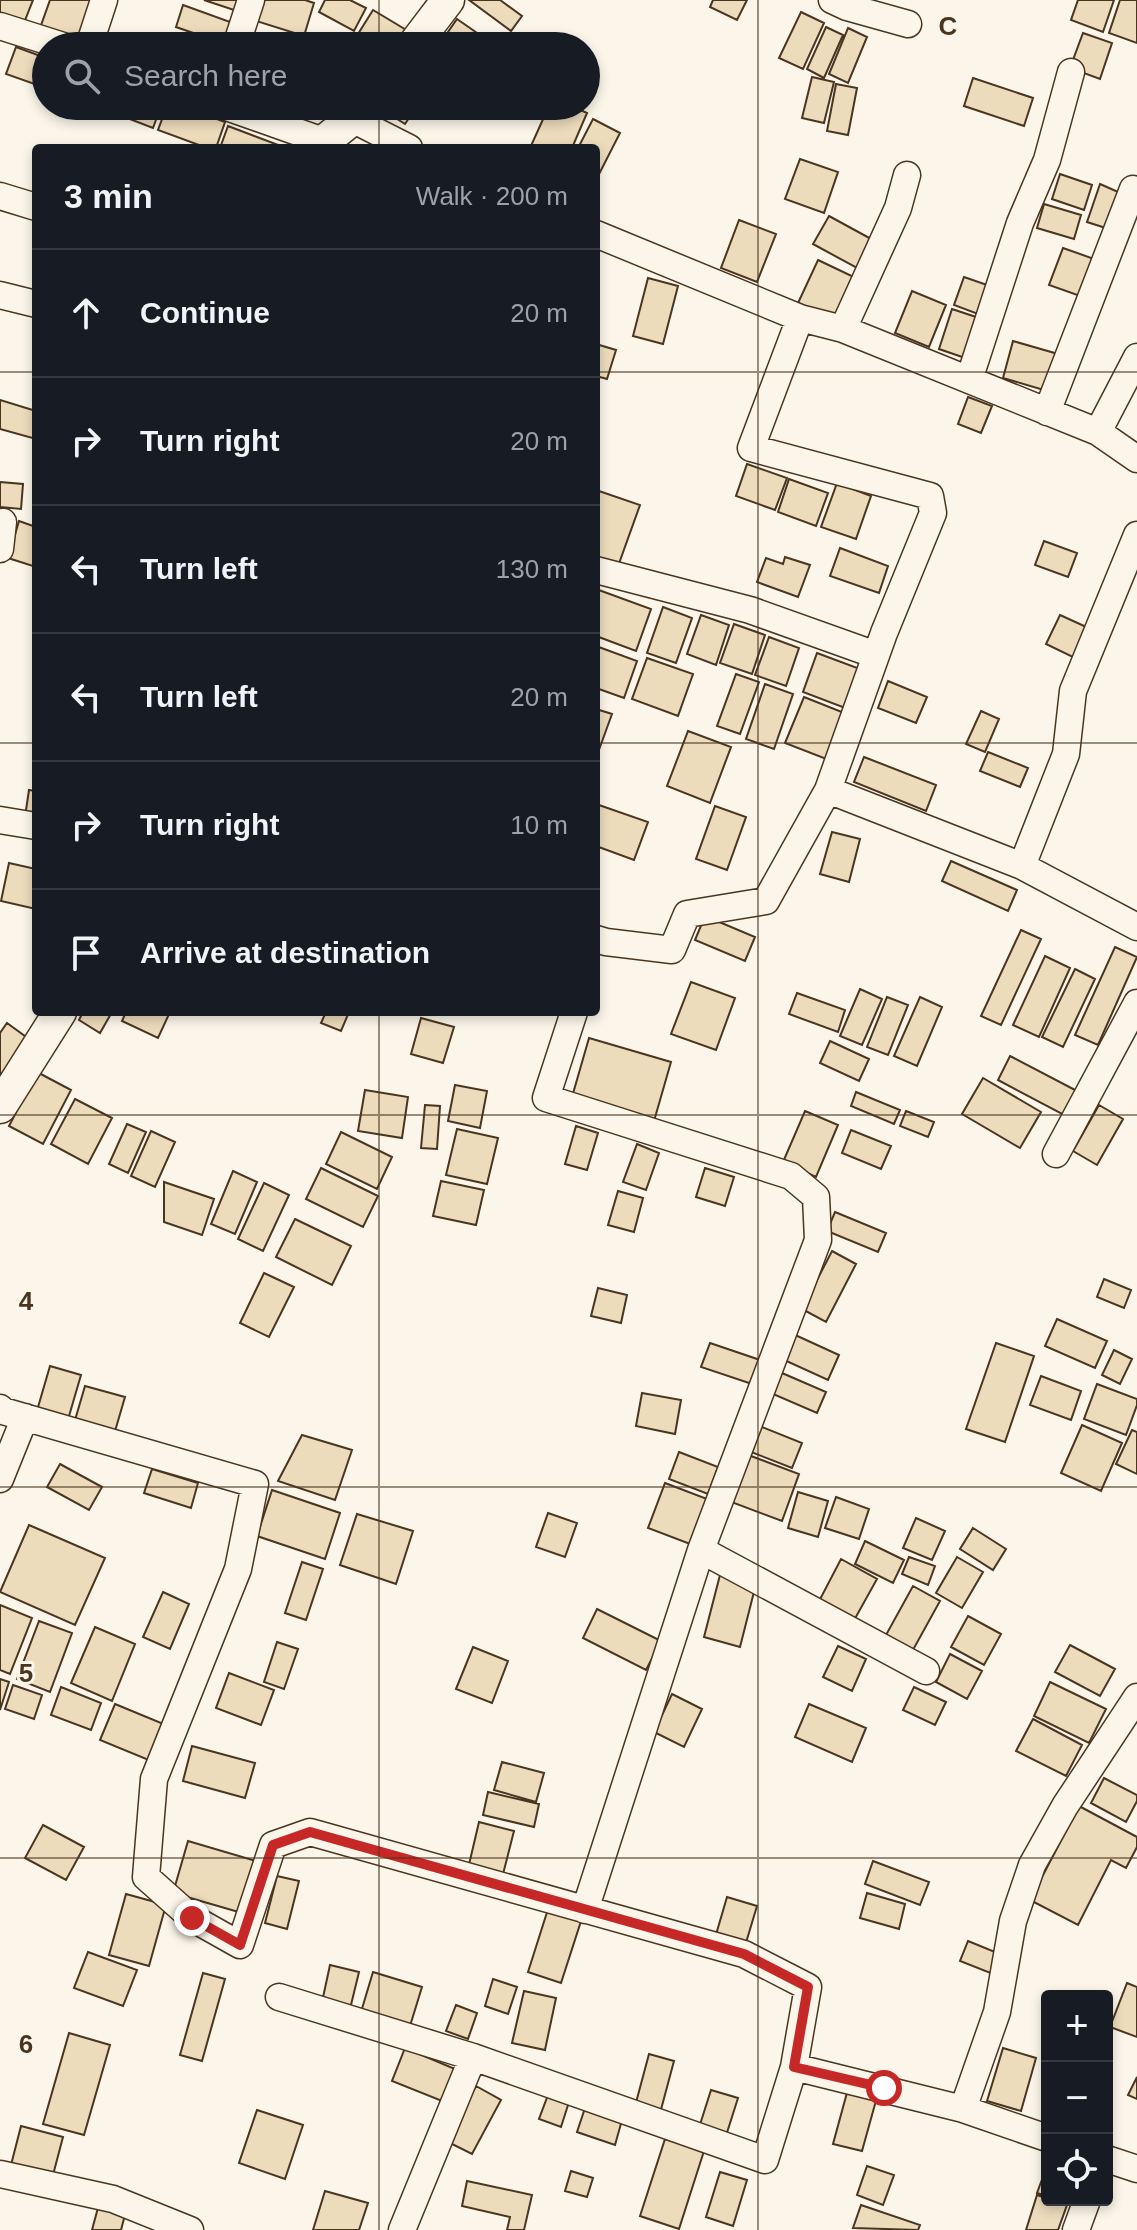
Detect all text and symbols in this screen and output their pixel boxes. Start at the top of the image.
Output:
text: C [939,11,958,41]
search box [32,32,600,120]
icon: search [60,54,104,98]
text: Search here [124,59,287,92]
text: 3 min [64,177,153,215]
text: Walk · 200 m [416,181,568,211]
icon: ahead [64,291,108,335]
text: Continue [140,296,270,329]
text: 20 m [510,298,568,328]
icon: right [64,419,108,463]
text: Turn right [140,424,279,457]
text: 20 m [510,426,568,456]
icon: left [64,547,108,591]
text: Turn left [140,552,258,585]
text: 130 m [496,554,568,584]
icon: left [64,675,108,719]
text: Turn left [140,680,258,713]
text: 20 m [510,682,568,712]
icon: right [64,803,108,847]
text: Turn right [140,808,279,841]
text: 10 m [510,810,568,840]
icon: arrive [64,931,108,975]
text: Arrive at destination [140,936,430,969]
text: 4 [19,1286,34,1316]
text: 5 [19,1658,33,1688]
route end [174,1900,210,1936]
map controls [1041,1990,1113,2206]
button: + [1041,1990,1113,2062]
text: 6 [19,2029,33,2059]
button: − [1041,2062,1113,2134]
route start [866,2070,902,2106]
button: locate [1041,2134,1113,2206]

